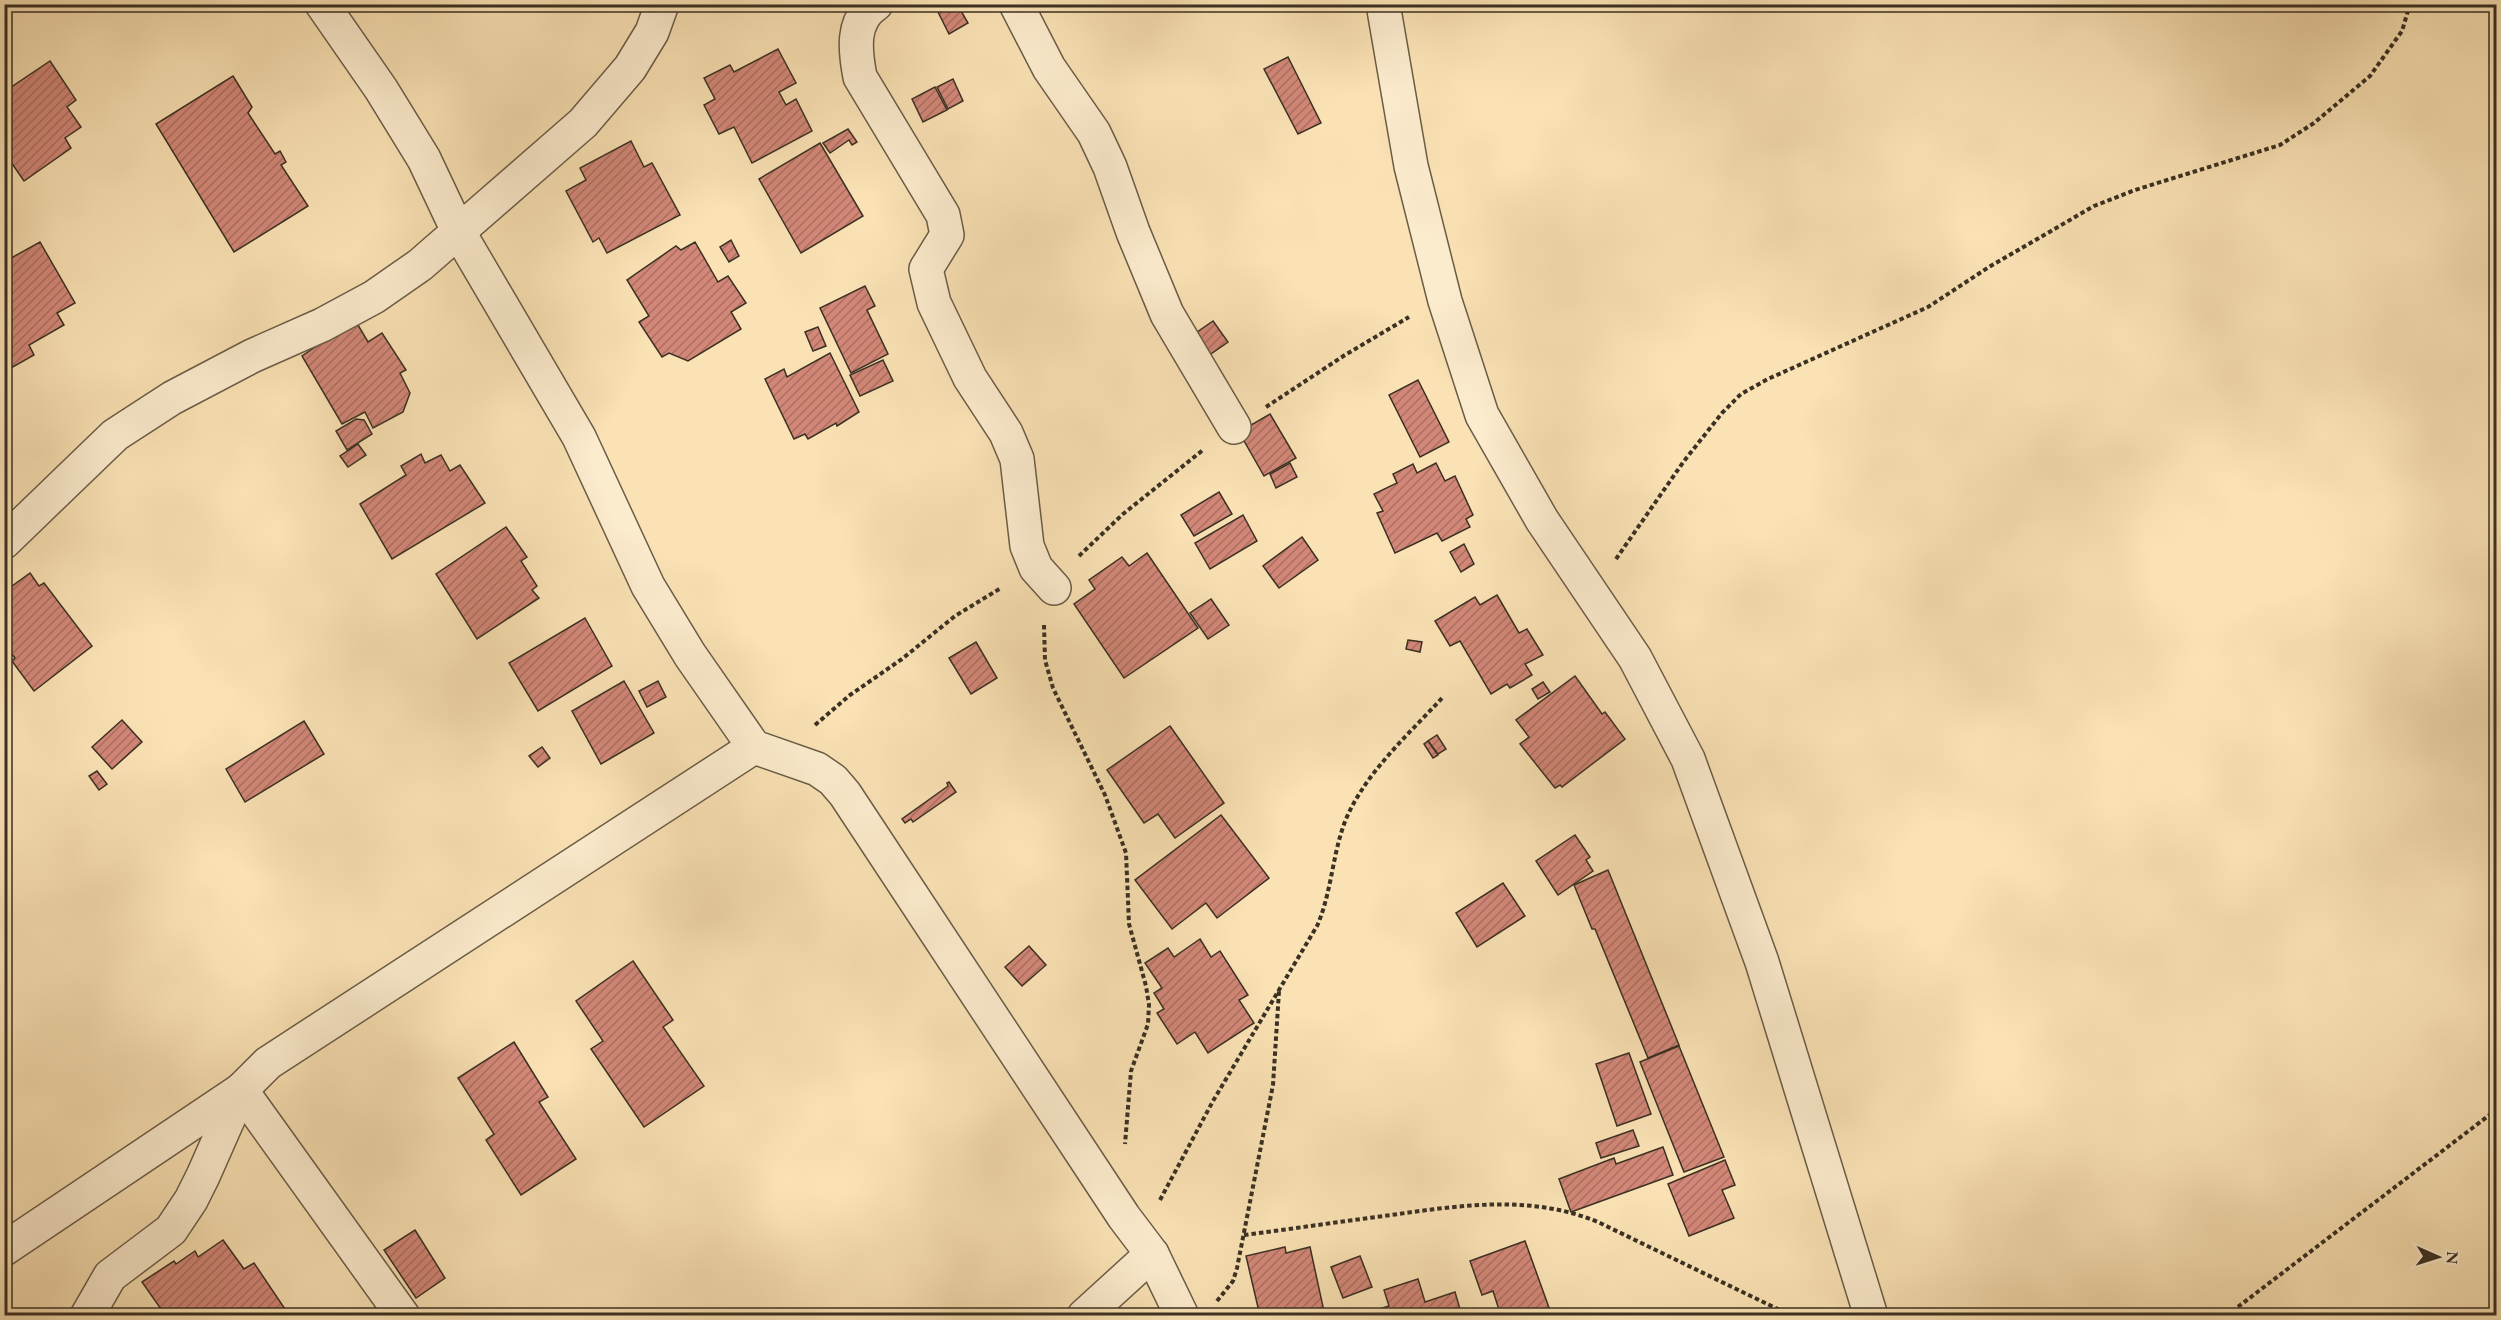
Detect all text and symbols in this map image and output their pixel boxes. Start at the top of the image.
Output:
north arrow [2408,1227,2468,1287]
text: N [2442,1251,2463,1265]

